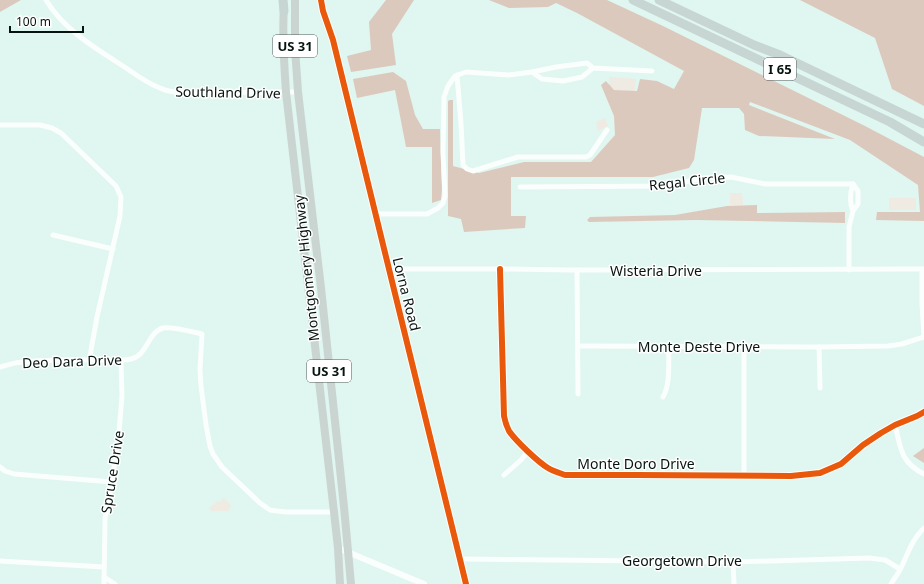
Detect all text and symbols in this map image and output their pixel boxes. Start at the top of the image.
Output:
scale bar [10,8,83,34]
text: 100 m [16,13,51,30]
road number: US 31 [273,35,317,57]
road number: I 65 [764,58,796,80]
street label: Southland Drive [175,82,281,102]
street label: Regal Circle [648,168,726,194]
street label: Montgomery Highway [289,193,323,342]
street label: Lorna Road [389,255,425,333]
street label: Wisteria Drive [610,261,702,280]
street label: Monte Deste Drive [638,337,760,356]
street label: Deo Dara Drive [22,350,122,372]
road number: US 31 [307,360,351,382]
street label: Spruce Drive [96,429,128,515]
street label: Monte Doro Drive [577,454,695,473]
street label: Georgetown Drive [622,551,742,570]

